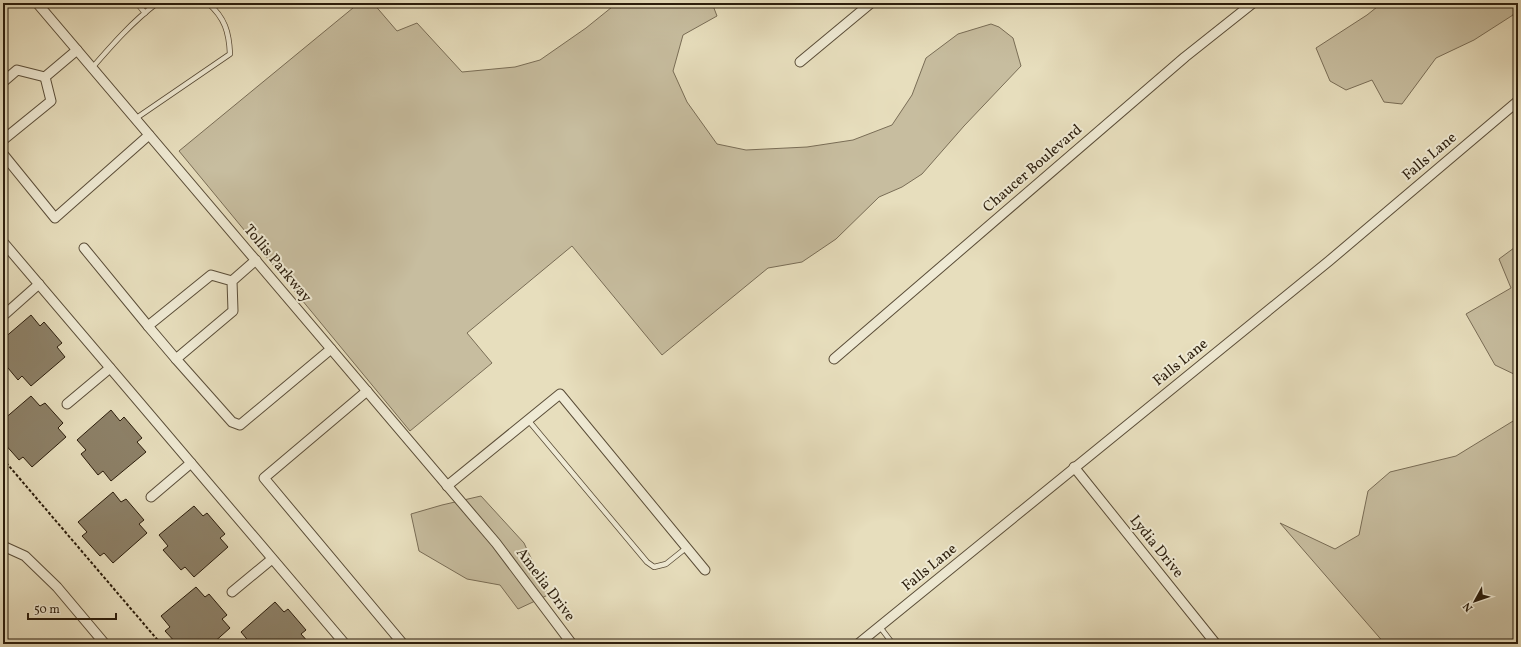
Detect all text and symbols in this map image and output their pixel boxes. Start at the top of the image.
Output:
street label: Chaucer Boulevard [979,120,1087,218]
street label: Falls Lane [1398,128,1462,186]
street label: Tollis Parkway [238,221,316,307]
street label: Falls Lane [1149,334,1213,392]
street label: Lydia Drive [1124,511,1188,583]
street label: Falls Lane [898,539,962,597]
street label: Amelia Drive [510,544,580,626]
north arrow [1455,581,1495,621]
scale bar [28,595,116,621]
text: N [1460,599,1477,614]
text: 50 m [34,602,60,618]

